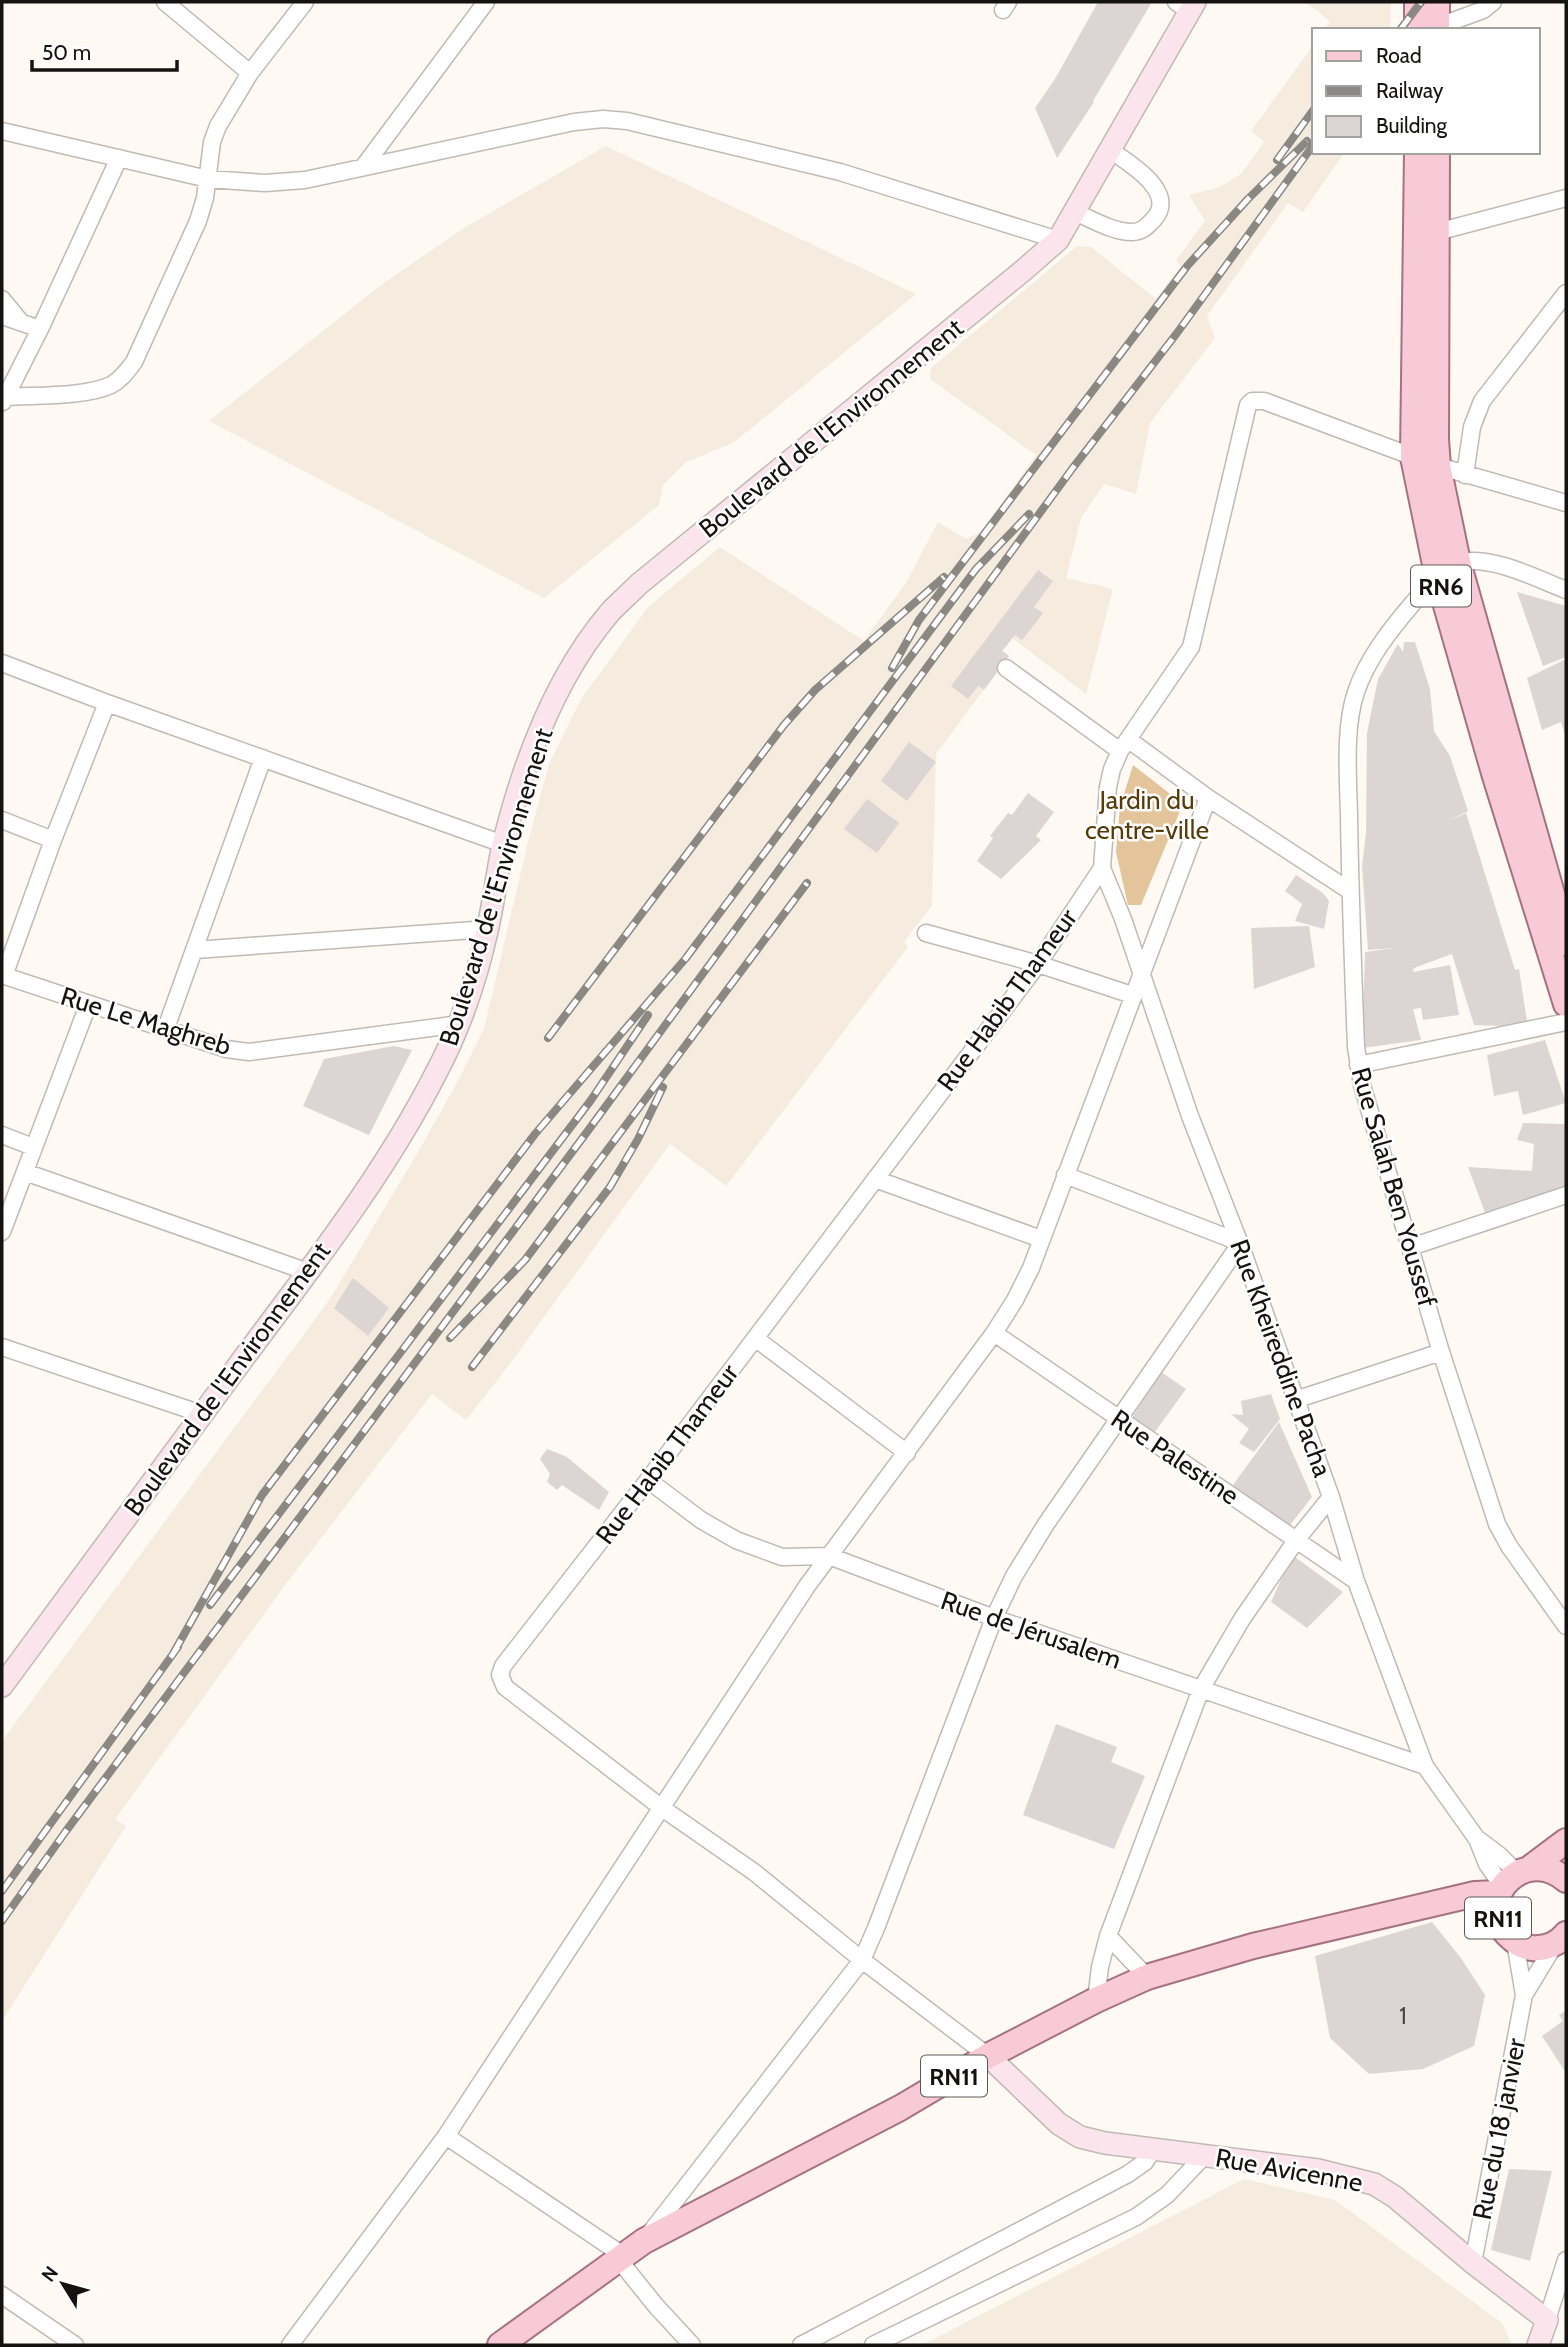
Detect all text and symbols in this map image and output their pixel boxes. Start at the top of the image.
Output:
scale bar [32,28,177,72]
legend [1312,28,1540,154]
text: 50 m [42,40,91,65]
text: Road [1376,43,1422,68]
text: Railway [1376,78,1444,103]
text: Building [1376,113,1448,138]
street label: Boulevard de l'Environnement [693,311,970,544]
road number: RN6 [1411,566,1471,606]
street label: Boulevard de l'Environnement [432,724,560,1050]
park label: Jardin du centre-ville [1085,784,1209,846]
street label: Rue Habib Thameur [930,902,1084,1097]
street label: Rue Le Maghreb [57,980,235,1062]
street label: Rue Salah Ben Youssef [1345,1064,1444,1311]
street label: Rue Kheireddine Pacha [1223,1235,1339,1482]
street label: Boulevard de l'Environnement [117,1236,337,1522]
street label: Rue Habib Thameur [589,1357,746,1550]
street label: Rue Palestine [1105,1403,1245,1511]
street label: Rue de Jérusalem [937,1584,1125,1676]
road number: RN11 [1465,1898,1531,1938]
house number: 1 [1399,2002,1407,2030]
street label: Rue du 18 janvier [1466,2035,1532,2222]
road number: RN11 [921,2056,987,2096]
street label: Rue Avicenne [1213,2141,1365,2199]
north arrow [28,2249,98,2319]
text: N [37,2262,63,2286]

